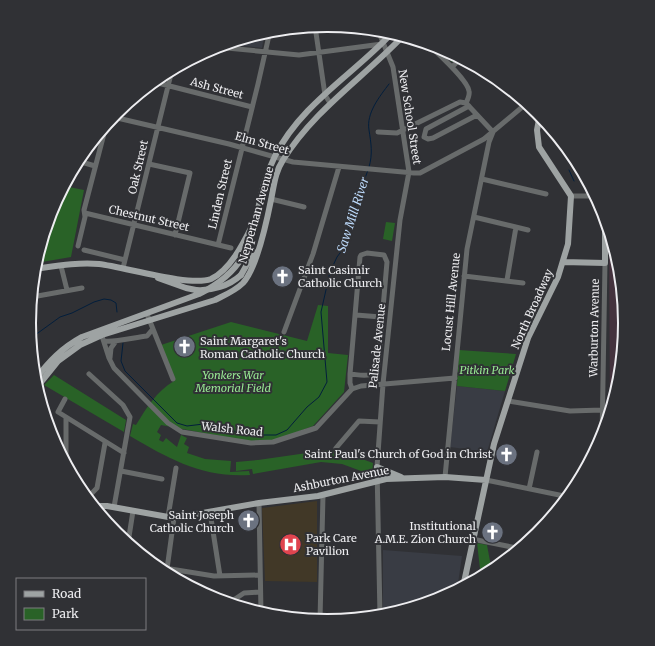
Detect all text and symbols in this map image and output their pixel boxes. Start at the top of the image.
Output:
street label: New School Street [396,68,425,166]
street label: Ash Street [188,74,246,102]
street label: Elm Street [233,129,291,158]
street label: Oak Street [125,138,151,195]
street label: Linden Street [205,157,235,230]
street label: Nepperhan Avenue [235,165,277,265]
water label: Saw Mill River [333,174,372,254]
street label: Chestnut Street [107,202,191,234]
street label: Locust Hill Avenue [439,252,463,352]
church icon: Saint Casimir Catholic Church [270,263,296,289]
place label: Saint Casimir Catholic Church [298,263,383,290]
street label: North Broadway [508,266,556,351]
street label: Warburton Avenue [586,278,602,378]
street label: Palisade Avenue [366,303,388,389]
church icon: Saint Margaret's Roman Catholic Church [172,334,198,360]
place label: Saint Margaret's Roman Catholic Church [200,334,326,361]
park label: Pitkin Park [459,363,515,377]
park label: Yonkers War Memorial Field [194,368,271,395]
street label: Walsh Road [200,419,264,439]
church icon: Saint Paul's Church of God in Christ [494,441,520,467]
place label: Saint Paul's Church of God in Christ [304,447,493,461]
street label: Ashburton Avenue [291,463,390,495]
place label: Saint Joseph Catholic Church [150,508,235,535]
church icon: Saint Joseph Catholic Church [236,508,262,534]
place label: Institutional A.M.E. Zion Church [374,519,477,546]
church icon: Institutional A.M.E. Zion Church [479,519,505,545]
hospital icon: Park Care Pavilion [277,531,303,557]
place label: Park Care Pavilion [306,531,357,558]
legend [16,578,146,630]
text: Road [52,586,81,601]
text: Park [52,606,79,621]

